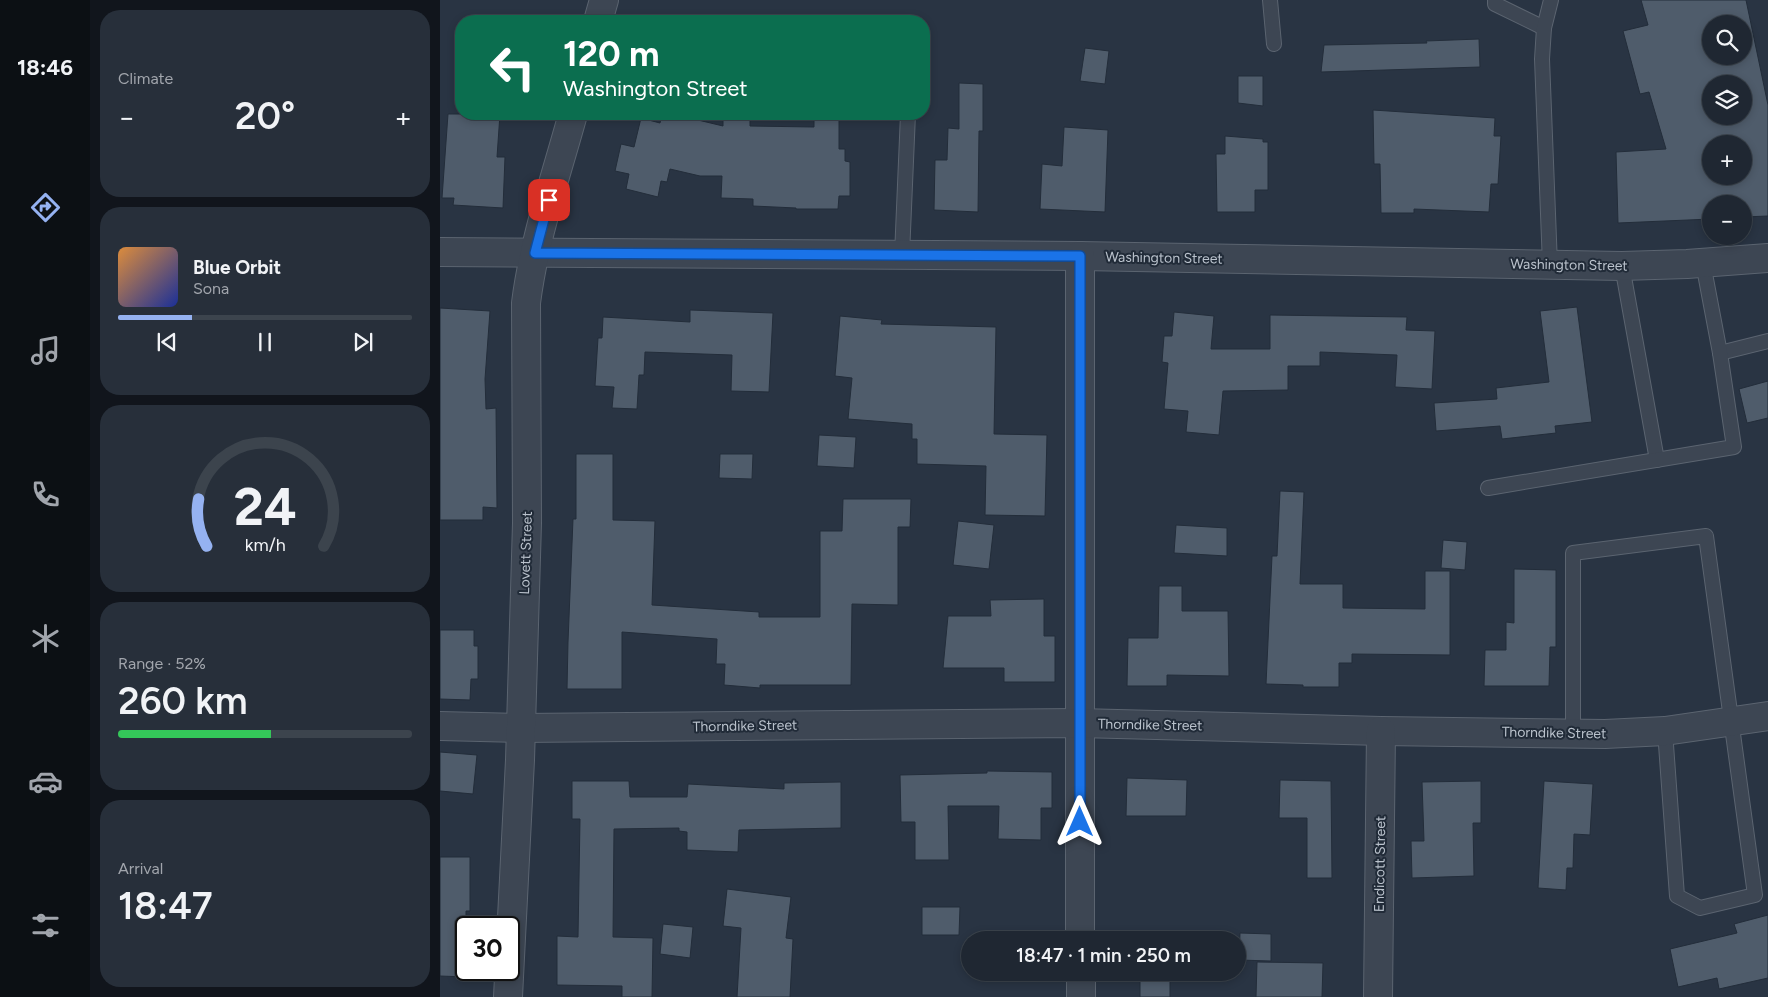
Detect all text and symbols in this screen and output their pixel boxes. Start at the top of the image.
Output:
map controls [1702,15,1752,245]
button: search [1702,15,1752,65]
text: 120 m [563,33,660,75]
icon: left [480,35,545,100]
text: 18:46 [17,54,73,81]
text: Climate [118,69,173,88]
text: Washington Street [563,75,748,102]
button: layers [1702,75,1752,125]
text: 20° [235,93,295,139]
text: − [118,100,135,134]
text: + [395,100,412,134]
button: + [1702,135,1752,185]
pin [528,179,570,221]
icon: arrive [535,186,563,214]
icon: directions [28,190,63,225]
button: − [1702,195,1752,245]
street label: Washington Street [1105,248,1223,268]
street label: Washington Street [1510,255,1628,275]
text: Blue Orbit [193,256,281,279]
text: Sona [193,279,229,298]
icon: previous [153,328,181,356]
icon: pause [251,328,279,356]
icon: next [349,328,377,356]
icon: music [28,333,63,368]
text: 24 [233,476,297,538]
icon: phone [28,477,63,512]
street label: Lovett Street [516,511,536,595]
text: km/h [245,534,285,555]
icon: climate [28,621,63,656]
text: Range · 52% [118,654,206,673]
text: 260 km [118,678,248,724]
street label: Thorndike Street [1098,716,1202,734]
street label: Thorndike Street [693,717,797,735]
street label: Thorndike Street [1502,724,1606,742]
icon: car [28,764,63,799]
position arrow [1053,795,1105,847]
street label: Endicott Street [1371,816,1389,912]
text: Arrival [118,859,163,878]
text: 18:47 [118,883,213,929]
icon: filters [28,908,63,943]
speed limit sign: 30 [455,916,520,981]
text: 18:47 · 1 min · 250 m [1016,944,1191,967]

